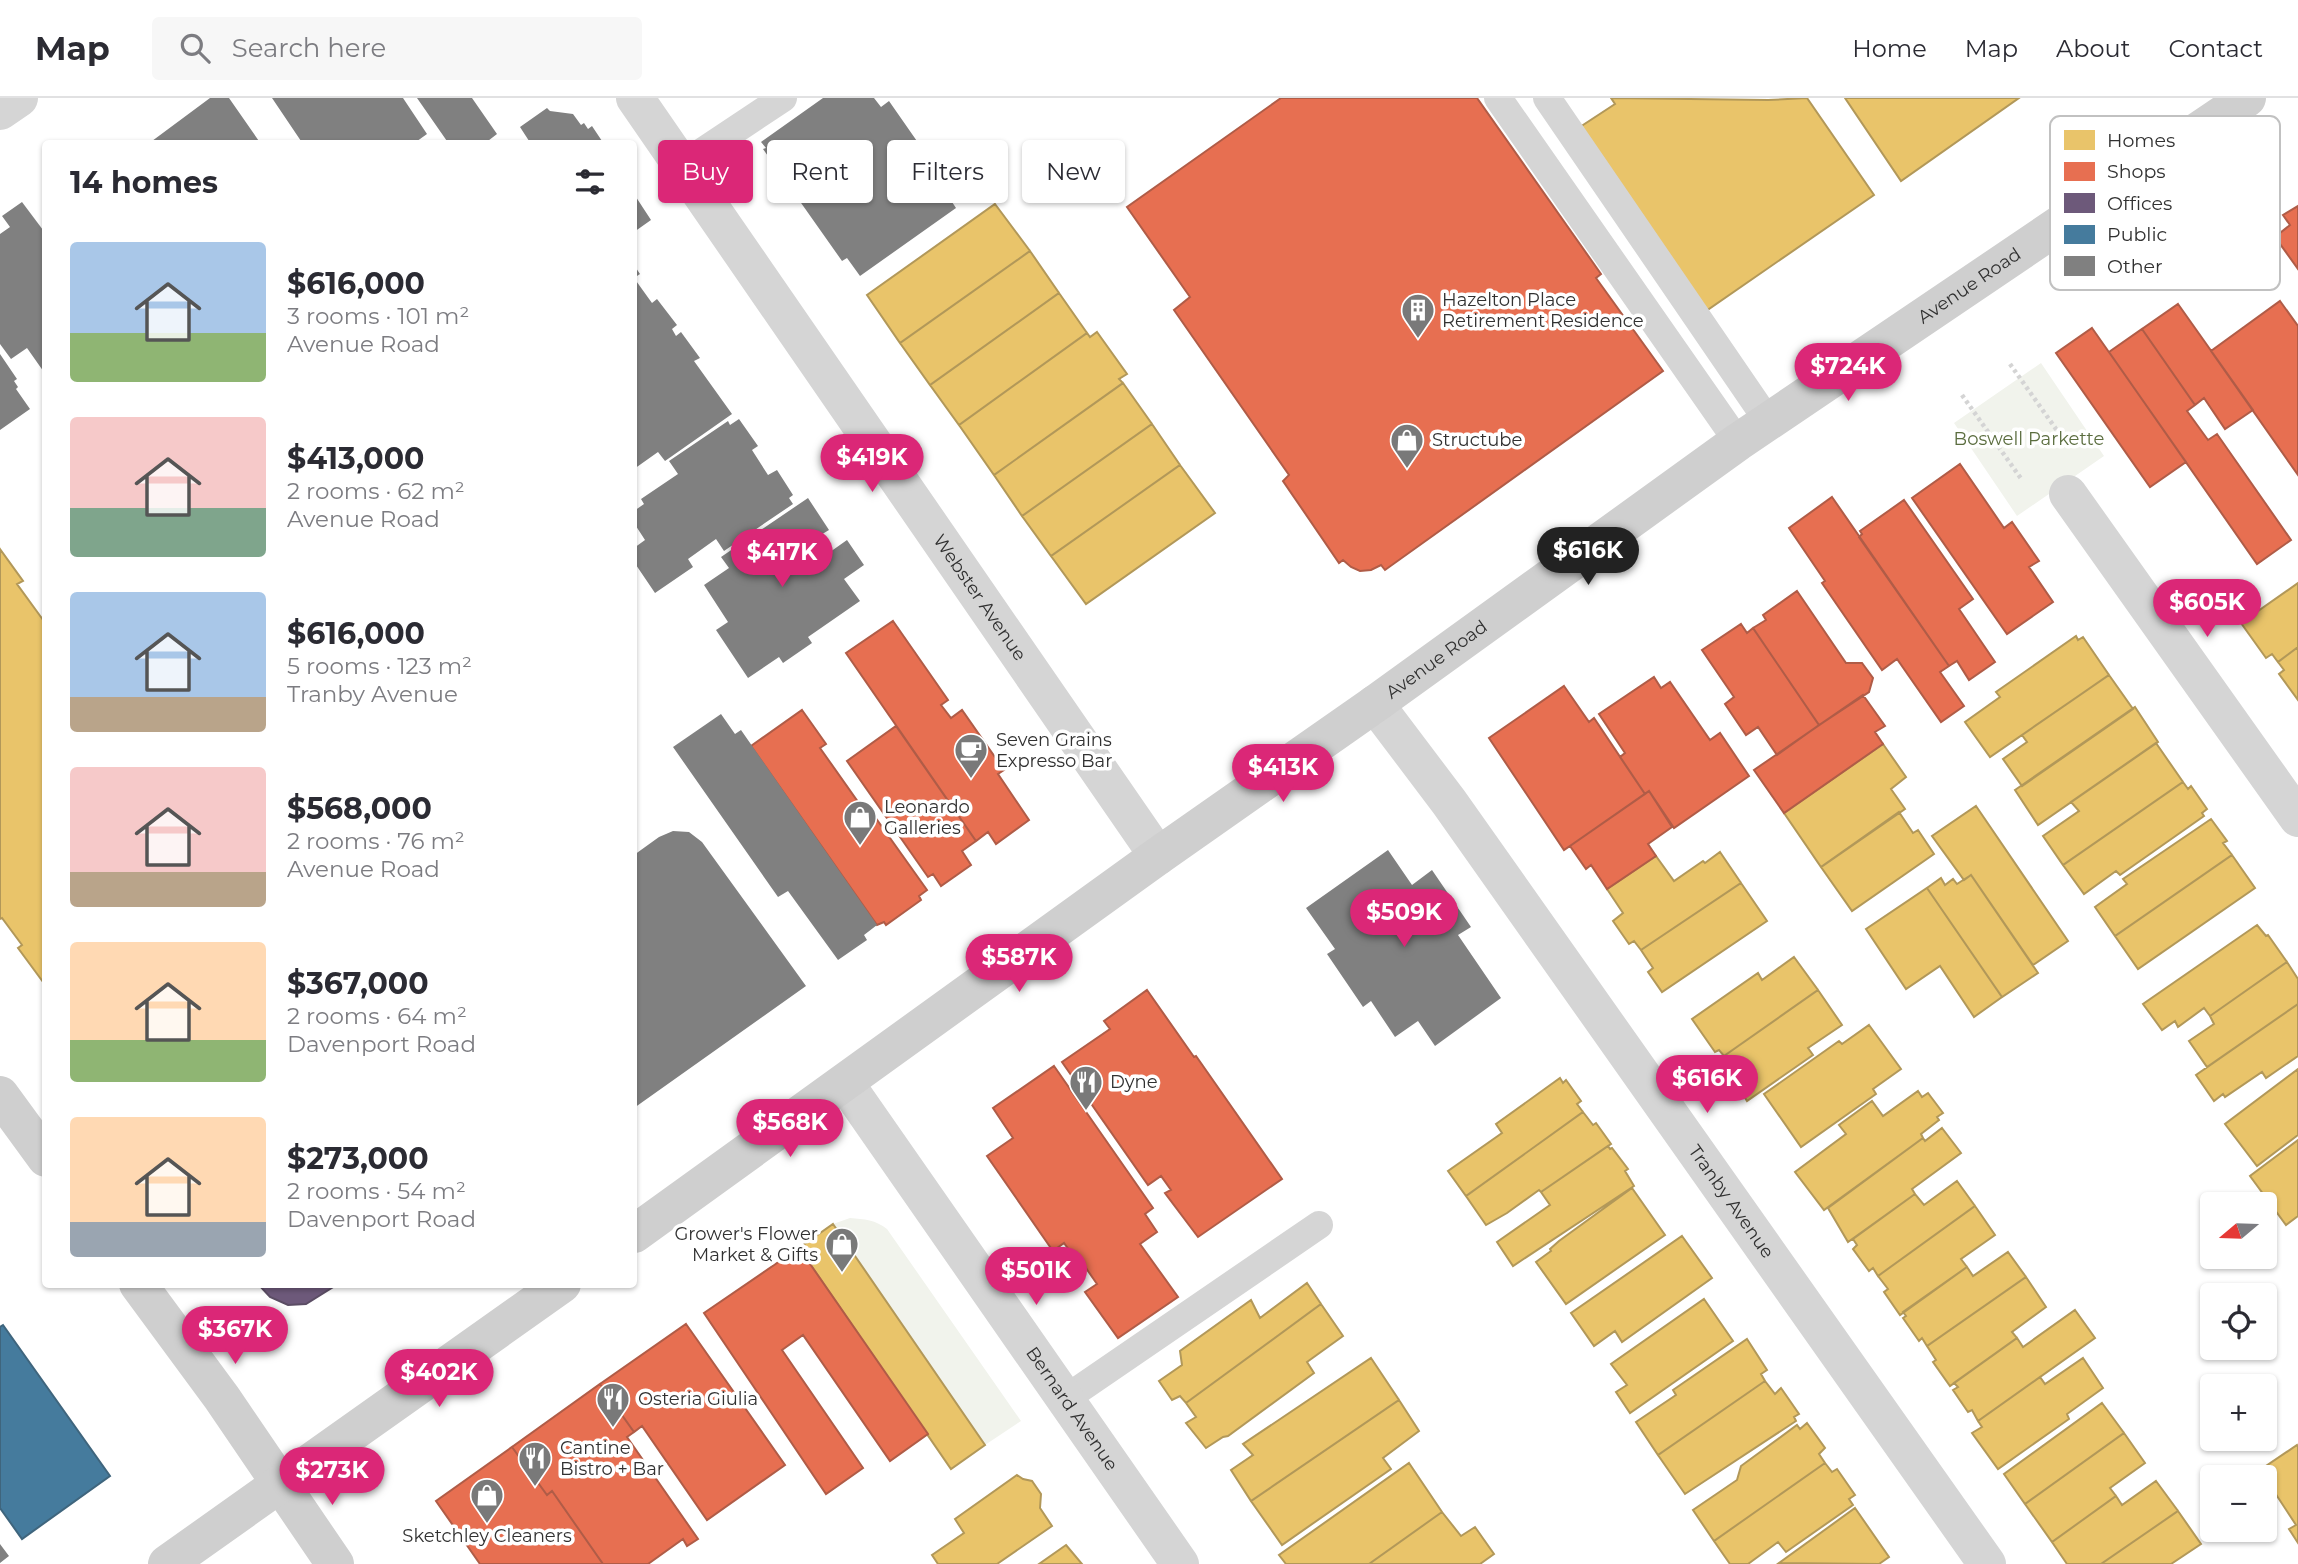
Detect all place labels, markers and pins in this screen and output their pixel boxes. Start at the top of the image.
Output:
place label: Hazelton Place Retirement Residence [1442,289,1644,332]
building icon: Hazelton Place Retirement Residence [1399,291,1437,340]
pin: $724K [1799,344,1897,403]
shop icon: Structube [1388,421,1426,470]
place label: Structube [1432,429,1523,451]
pin: $419K [823,434,921,494]
pin: $616K [1539,528,1637,587]
pin: $417K [733,530,831,589]
pin: $605K [2158,580,2256,639]
place label: Seven Grains Expresso Bar [996,729,1112,772]
cafe icon: Seven Grains Expresso Bar [952,731,990,780]
pin: $413K [1234,744,1332,804]
place label: Leonardo Galleries [884,796,970,839]
shop icon: Leonardo Galleries [841,798,879,847]
pin: $509K [1355,890,1453,949]
pin: $587K [970,934,1068,994]
pin: $616K [1658,1056,1756,1115]
restaurant icon: Dyne [1067,1063,1105,1112]
place label: Dyne [1110,1071,1158,1093]
pin: $568K [741,1100,839,1159]
place label: Grower's Flower Market & Gifts [674,1223,818,1266]
shop icon: Grower's Flower Market & Gifts [823,1225,861,1274]
pin: $501K [987,1248,1085,1307]
pin: $367K [186,1306,284,1366]
pin: $402K [390,1350,488,1409]
restaurant icon: Osteria Giulia [594,1380,632,1429]
place label: Osteria Giulia [638,1388,758,1410]
place label: Cantine Bistro + Bar [560,1437,664,1480]
restaurant icon: Cantine Bistro + Bar [516,1439,554,1488]
pin: $273K [283,1448,381,1507]
shop icon: Sketchley Cleaners [468,1476,506,1525]
place label: Sketchley Cleaners [402,1525,572,1547]

